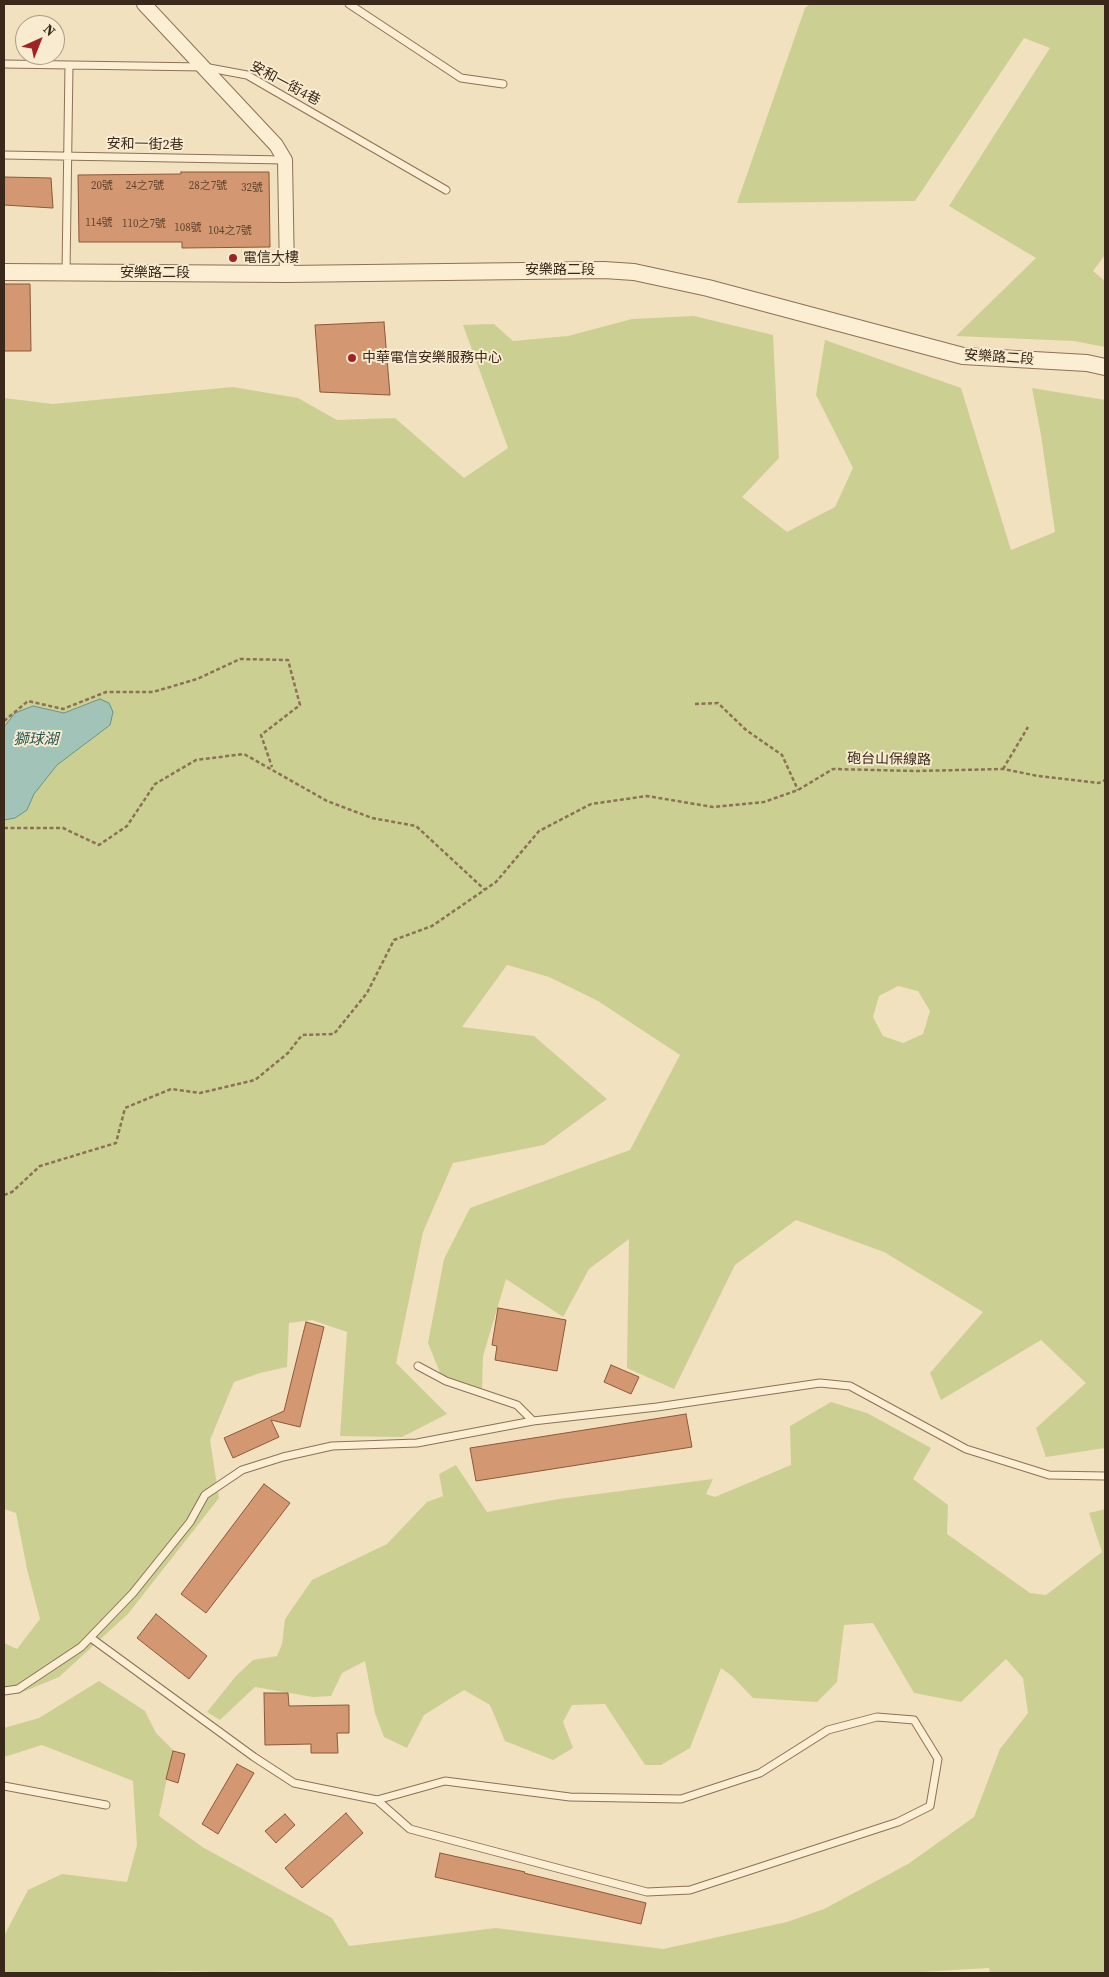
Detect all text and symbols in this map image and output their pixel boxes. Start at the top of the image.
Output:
north arrow [15,15,65,65]
text: N [39,19,60,41]
street label: 安和一街4巷 [247,59,323,109]
street label: 安和一街2巷 [106,136,184,154]
house number: 20號 [91,179,113,193]
house number: 24之7號 [126,179,164,193]
house number: 28之7號 [189,179,227,193]
house number: 32號 [241,181,263,195]
house number: 114號 [85,216,113,230]
house number: 110之7號 [122,217,166,231]
house number: 108號 [174,221,202,235]
house number: 104之7號 [208,224,252,238]
place label: 電信大樓 [243,250,299,266]
marker: 電信大樓 [227,252,239,264]
street label: 安樂路二段 [525,262,595,278]
street label: 安樂路二段 [120,265,190,281]
street label: 安樂路二段 [963,347,1035,369]
place label: 中華電信安樂服務中心 [362,350,502,366]
marker: 中華電信安樂服務中心 [346,352,358,364]
water label: 獅球湖 [14,731,58,749]
street label: 砲台山保線路 [847,751,931,769]

